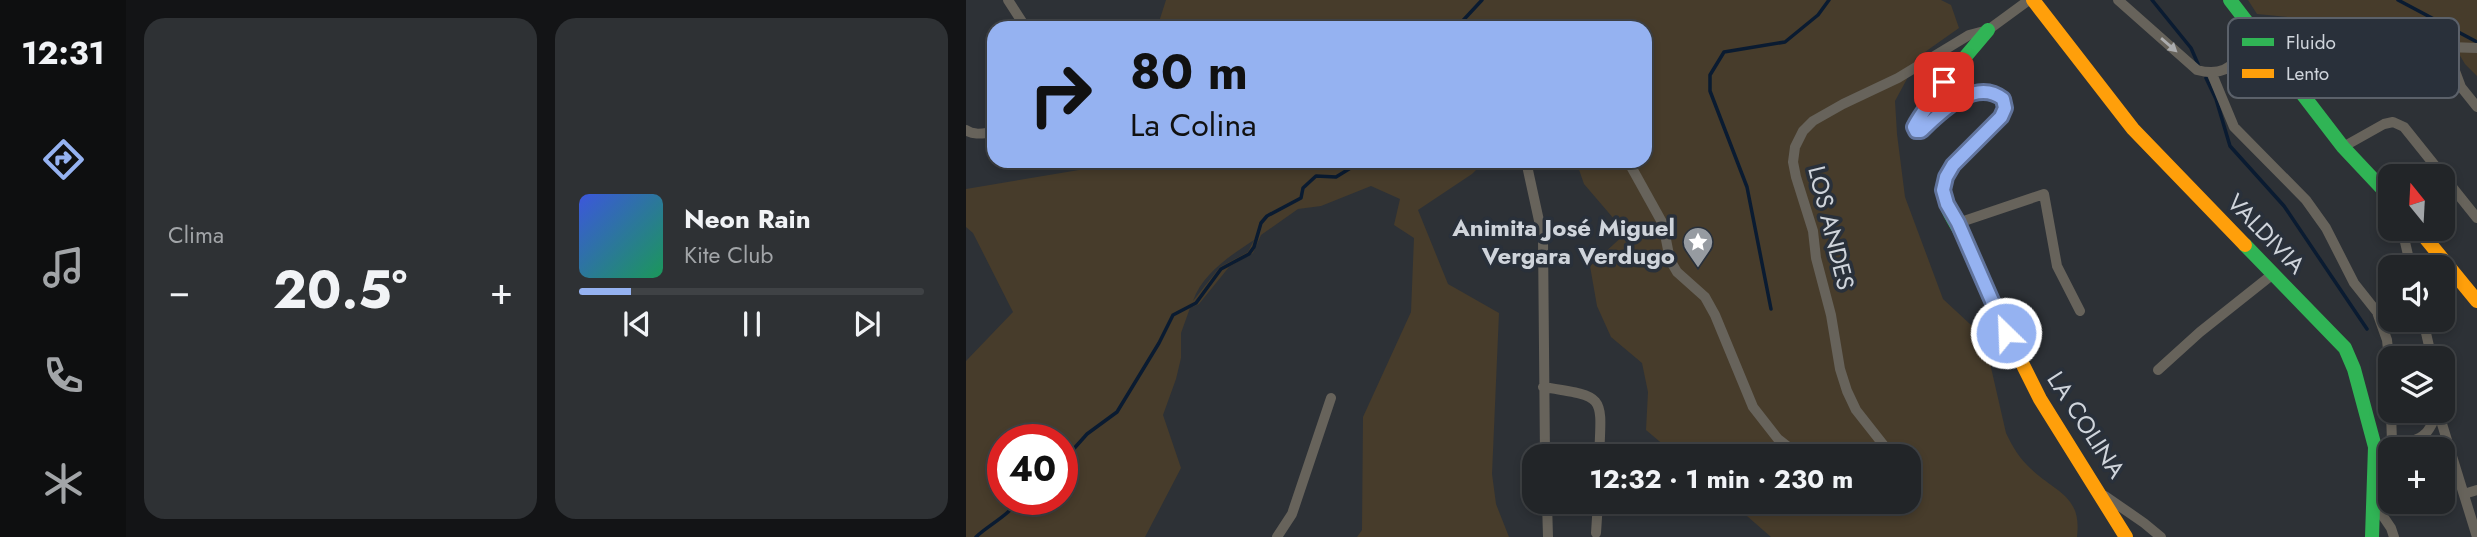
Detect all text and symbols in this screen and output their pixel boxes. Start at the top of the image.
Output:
legend [2228,18,2459,98]
text: Fluido [2286,29,2336,56]
text: 12:31 [21,30,105,76]
text: 80 m [1130,37,1248,107]
one-way arrow [2161,37,2178,52]
icon: right [1015,49,1106,140]
pin [1914,52,1974,112]
text: Lento [2286,60,2329,87]
icon: arrive [1925,63,1963,101]
text: La Colina [1130,102,1257,148]
icon: directions [39,135,88,184]
street label: LOS ANDES [1799,162,1864,293]
north arrow [2378,164,2455,242]
map controls [2378,164,2455,514]
street label: VALDIVIA [2219,186,2314,282]
text: Neon Rain [684,200,811,238]
place label: Animita José Miguel Vergara Verdugo [1451,210,1675,273]
text: Clima [168,218,224,252]
place icon: Animita José Miguel Vergara Verdugo [1681,225,1715,269]
text: Kite Club [684,238,773,272]
icon: music [39,243,88,292]
text: 20.5° [273,252,407,328]
button: sound [2378,255,2455,332]
text: − [168,263,190,318]
text: + [490,263,513,318]
position arrow [1969,296,2043,370]
icon: previous [618,305,656,343]
icon: pause [733,305,771,343]
icon: next [848,305,886,343]
button: layers [2378,346,2455,423]
icon: phone [39,351,88,400]
street label: LA COLINA [2039,364,2134,485]
speed limit sign: 40 [987,424,1078,515]
button: + [2378,437,2455,514]
icon: climate [39,459,88,508]
text: 12:32 · 1 min · 230 m [1590,460,1853,498]

